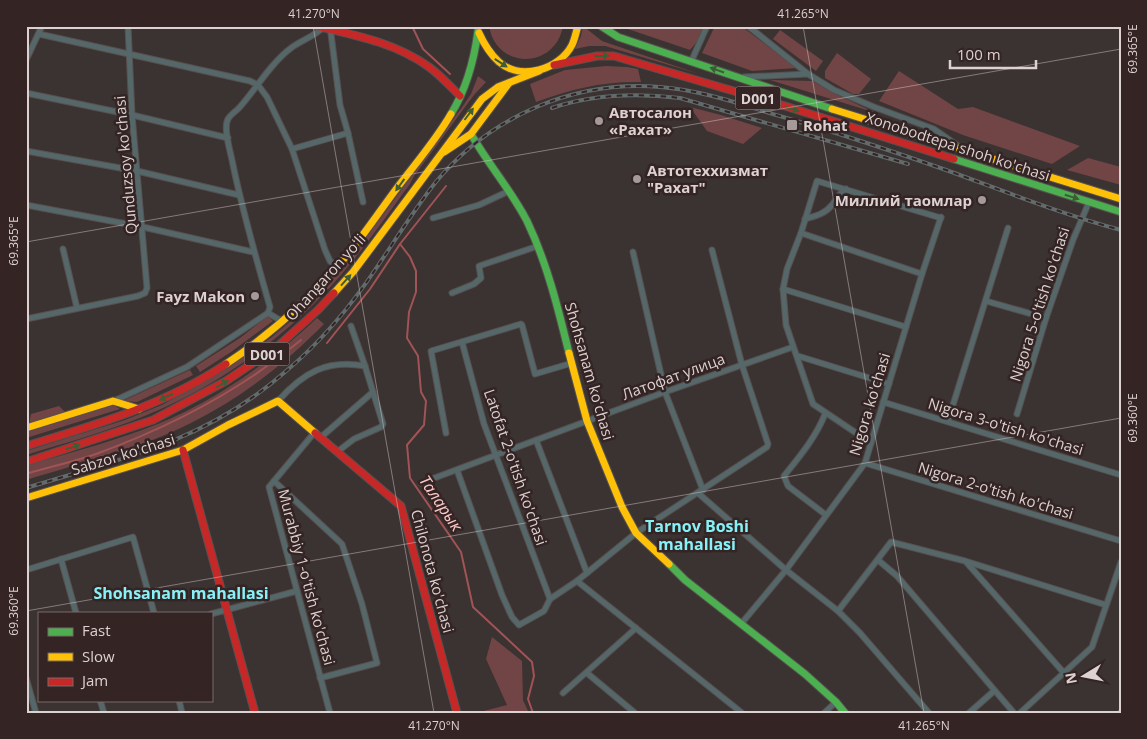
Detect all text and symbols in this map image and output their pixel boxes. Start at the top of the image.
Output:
text: 41.270°N [288,5,340,22]
text: 41.265°N [777,5,829,22]
text: 69.365°E [1124,24,1141,74]
scale bar [950,38,1036,70]
text: 100 m [957,44,1001,64]
one-way arrow [594,52,610,60]
one-way arrow [494,58,508,68]
one-way arrow [710,66,725,74]
road number: D001 [736,86,780,110]
street label: Qunduzsoy ko'chasi [109,95,141,235]
place label: Автосалон «Рахат» [609,102,692,139]
one-way arrow [785,105,800,113]
one-way arrow [464,107,474,121]
street label: Xonobodtepa shoh ko'chasi [863,107,1053,185]
marker: Автосалон «Рахат» [593,115,605,127]
place label: Rohat [803,115,848,135]
marker: Rohat [785,118,799,132]
place label: Автотеххизмат "Рахат" [647,160,768,197]
marker: Автотеххизмат "Рахат" [631,173,643,185]
one-way arrow [395,178,405,192]
place label: Миллий таомлар [835,190,972,210]
one-way arrow [1065,193,1080,201]
marker: Миллий таомлар [976,194,988,206]
text: 69.365°E [5,216,22,266]
street label: Nigora 5-o'tish ko'chasi [1005,224,1073,384]
street label: Ohangaron yoʻli [281,229,369,325]
one-way arrow [340,273,351,286]
place label: Fayz Makon [156,286,245,306]
marker: Fayz Makon [249,290,261,302]
street label: Shohsanam ko'chasi [561,300,619,442]
road number: D001 [244,342,290,366]
street label: Латофат улица [619,348,727,404]
street label: Nigora ko'chasi [844,350,894,458]
one-way arrow [215,379,228,388]
street label: Latofat 2-o'tish ko'chasi [480,386,552,548]
one-way arrow [159,393,174,402]
street label: Nigora 3-o'tish ko'chasi [926,393,1086,459]
text: 69.360°E [1124,393,1141,443]
street label: Sabzor ko'chasi [69,429,177,479]
one-way arrow [65,443,80,450]
street label: Nigora 2-o'tish ko'chasi [916,457,1076,523]
water label: Таларык [414,471,469,536]
street label: Murabbiy 1-o'tish ko'chasi [274,487,340,667]
street label: Chilonota ko'chasi [407,507,459,635]
district label: Tarnov Boshi mahallasi [645,515,749,555]
district label: Shohsanam mahallasi [93,582,269,604]
text: 69.360°E [5,586,22,636]
legend [38,612,212,702]
text: Fast [82,620,111,640]
text: Slow [82,646,115,666]
north arrow [1060,652,1110,702]
text: Jam [80,670,108,690]
text: N [1060,671,1081,686]
text: 41.270°N [408,717,460,734]
text: 41.265°N [898,717,950,734]

